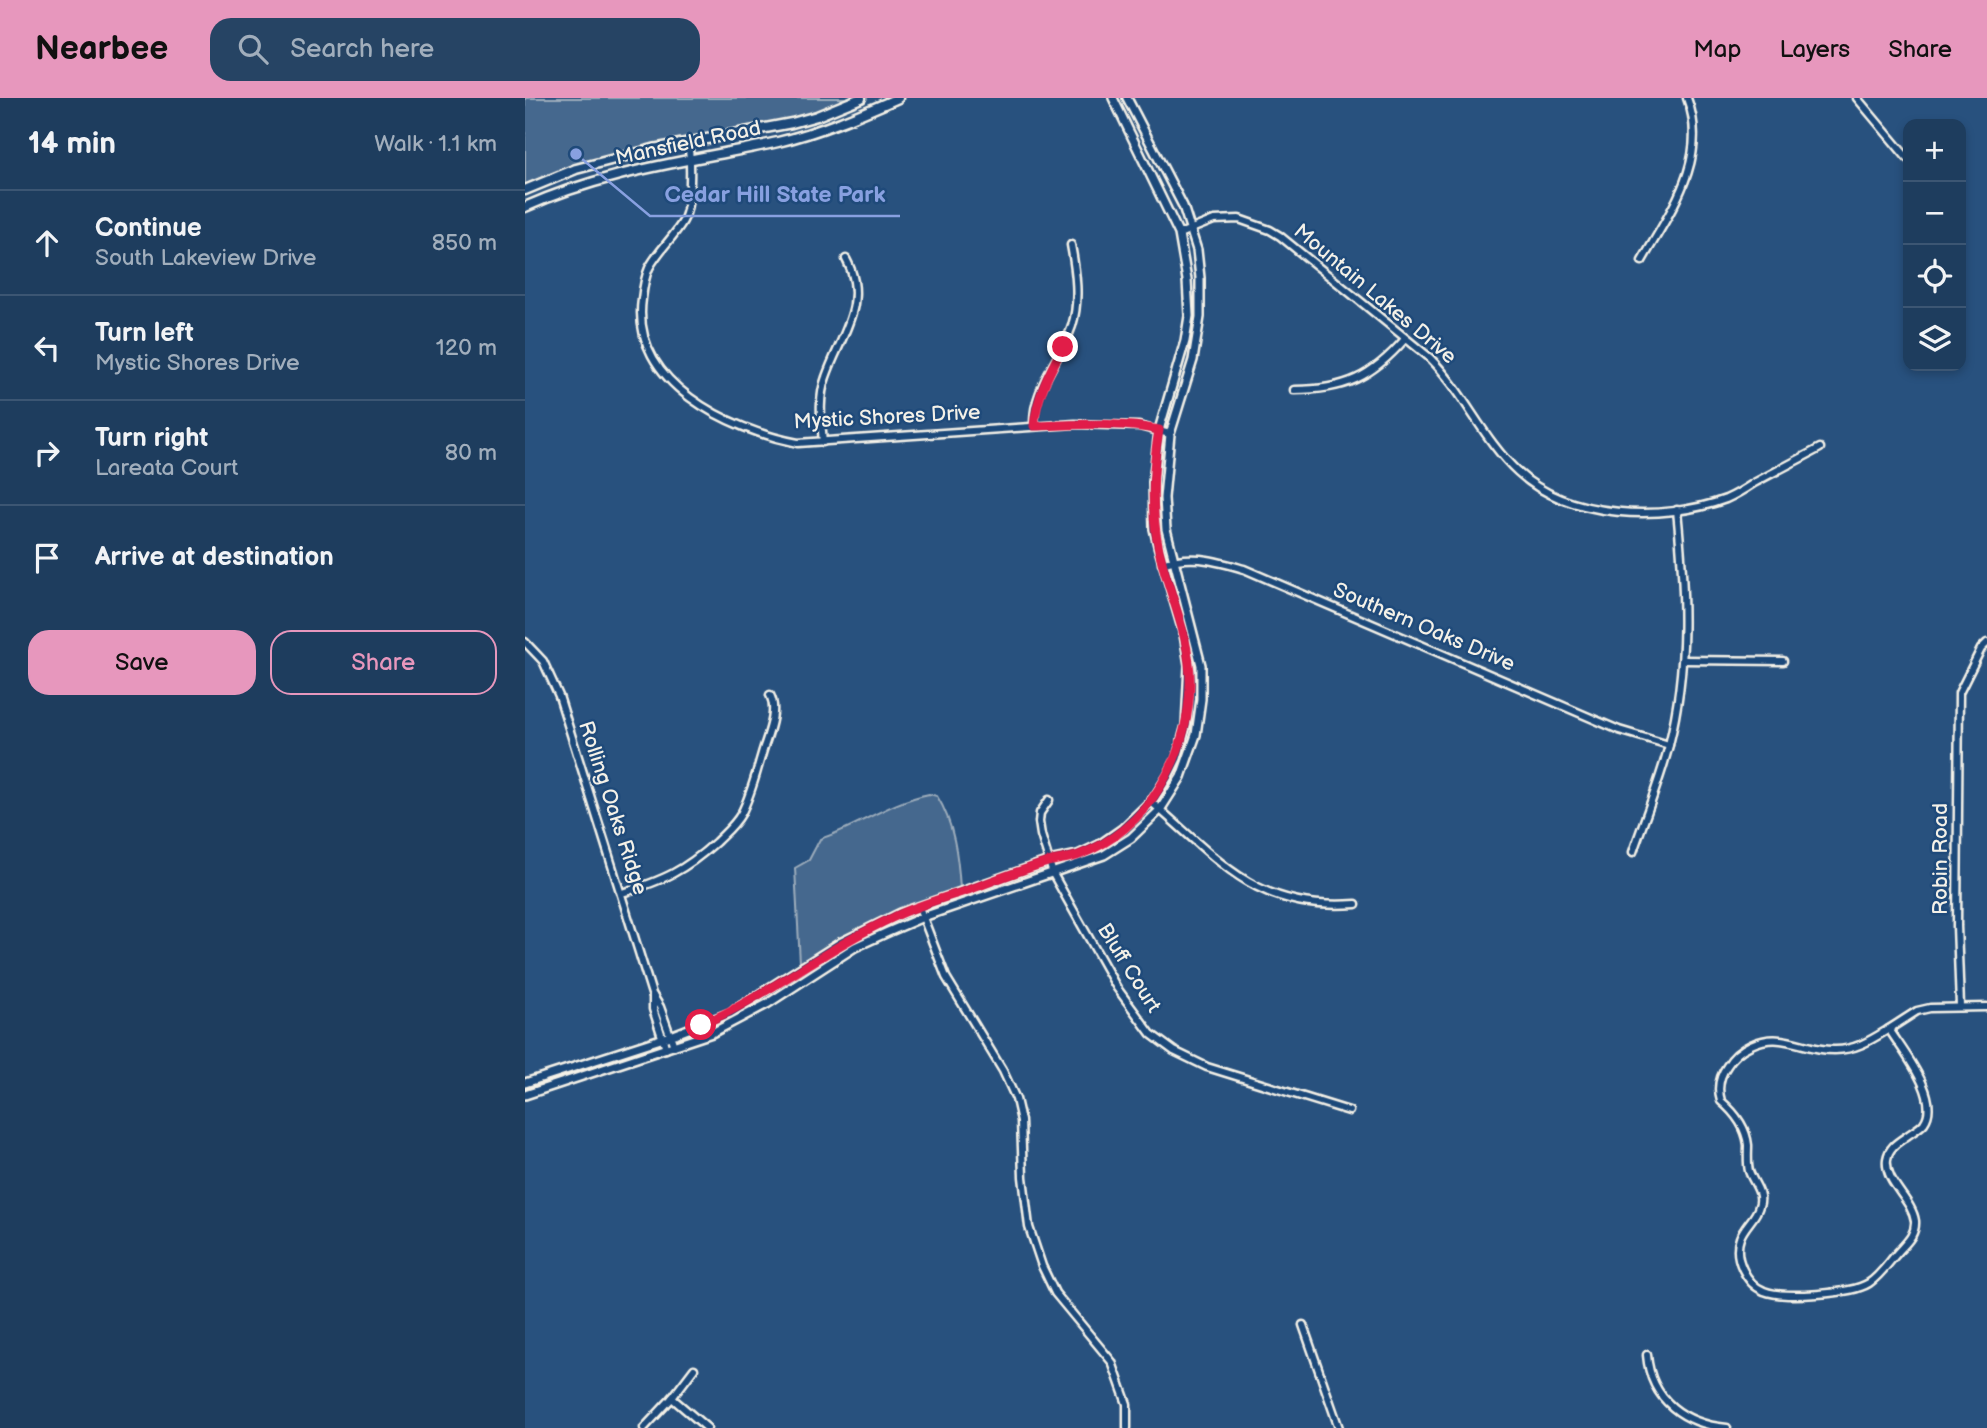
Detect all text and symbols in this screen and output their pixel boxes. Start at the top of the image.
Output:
search box [210,18,700,81]
text: Nearbee [35,29,168,69]
icon: search [234,30,272,68]
text: Search here [290,34,434,65]
text: Map [1693,35,1741,64]
text: Layers [1779,35,1850,64]
text: Share [1888,35,1952,64]
street label: Mansfield Road [613,115,763,171]
map controls [1903,119,1966,371]
button: + [1903,119,1966,182]
text: 14 min [28,126,116,162]
text: Walk · 1.1 km [374,130,497,158]
callout: Cedar Hill State Park [650,172,900,216]
text: Cedar Hill State Park [664,181,886,209]
button: − [1903,182,1966,245]
text: Continue [95,213,202,244]
street label: Mountain Lakes Drive [1289,219,1461,369]
icon: ahead [28,224,66,262]
text: 850 m [432,229,497,257]
text: South Lakeview Drive [95,244,316,272]
button: locate [1903,245,1966,308]
button: layers [1903,308,1966,371]
text: Turn left [95,318,194,349]
icon: left [28,329,66,367]
route end [1047,331,1078,362]
text: 120 m [436,334,497,362]
text: Mystic Shores Drive [95,349,300,377]
street label: Mystic Shores Drive [793,400,981,434]
text: Turn right [95,423,208,454]
icon: right [28,434,66,472]
text: 80 m [445,439,497,467]
text: Lareata Court [95,454,238,482]
icon: arrive [28,539,66,577]
text: Arrive at destination [95,542,334,573]
street label: Southern Oaks Drive [1329,577,1519,677]
button: Save [28,630,256,695]
button: Share [270,630,497,695]
street label: Rolling Oaks Ridge [573,718,653,898]
street label: Robin Road [1928,803,1953,915]
street label: Bluff Court [1092,919,1167,1018]
route start [685,1009,716,1040]

